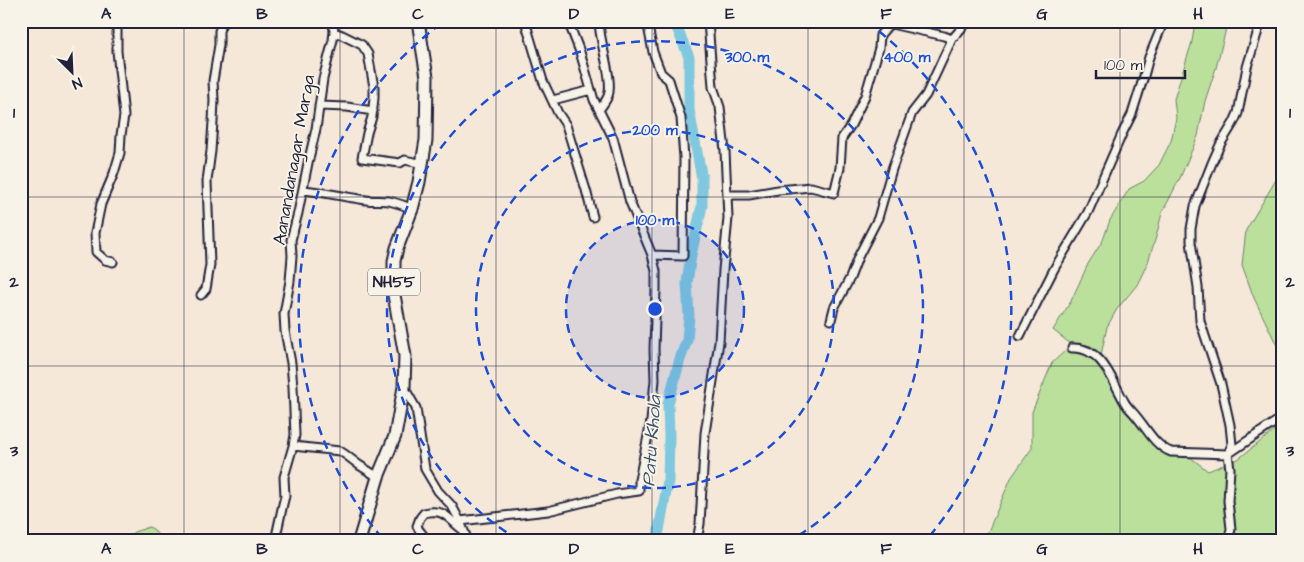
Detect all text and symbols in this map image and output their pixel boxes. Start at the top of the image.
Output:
text: A [101,3,112,25]
text: B [256,3,268,25]
text: C [412,3,424,25]
text: D [569,3,580,25]
text: E [725,3,735,25]
text: F [880,3,892,25]
text: G [1036,3,1048,25]
text: H [1193,3,1203,25]
text: 300 m [724,47,769,68]
text: 400 m [884,47,931,68]
north arrow [48,48,98,98]
scale bar [1096,48,1185,80]
text: 100 m [1104,55,1143,76]
text: N [69,72,85,94]
street label: Aanandanagar Marga [267,73,322,247]
text: 1 [13,102,16,124]
text: 1 [1289,102,1292,124]
text: 200 m [631,120,678,141]
text: 100 m [636,210,675,231]
road number: NH55 [368,268,420,296]
text: 2 [8,271,19,293]
text: 2 [1284,271,1295,293]
centre of rings [646,300,664,318]
water label: Patu Khola [635,393,669,487]
text: 3 [9,440,19,462]
text: 3 [1285,440,1295,462]
text: A [101,538,112,560]
text: B [256,538,268,560]
text: C [412,538,424,560]
text: D [569,538,580,560]
text: E [725,538,735,560]
text: F [880,538,892,560]
text: G [1036,538,1048,560]
text: H [1193,538,1203,560]

